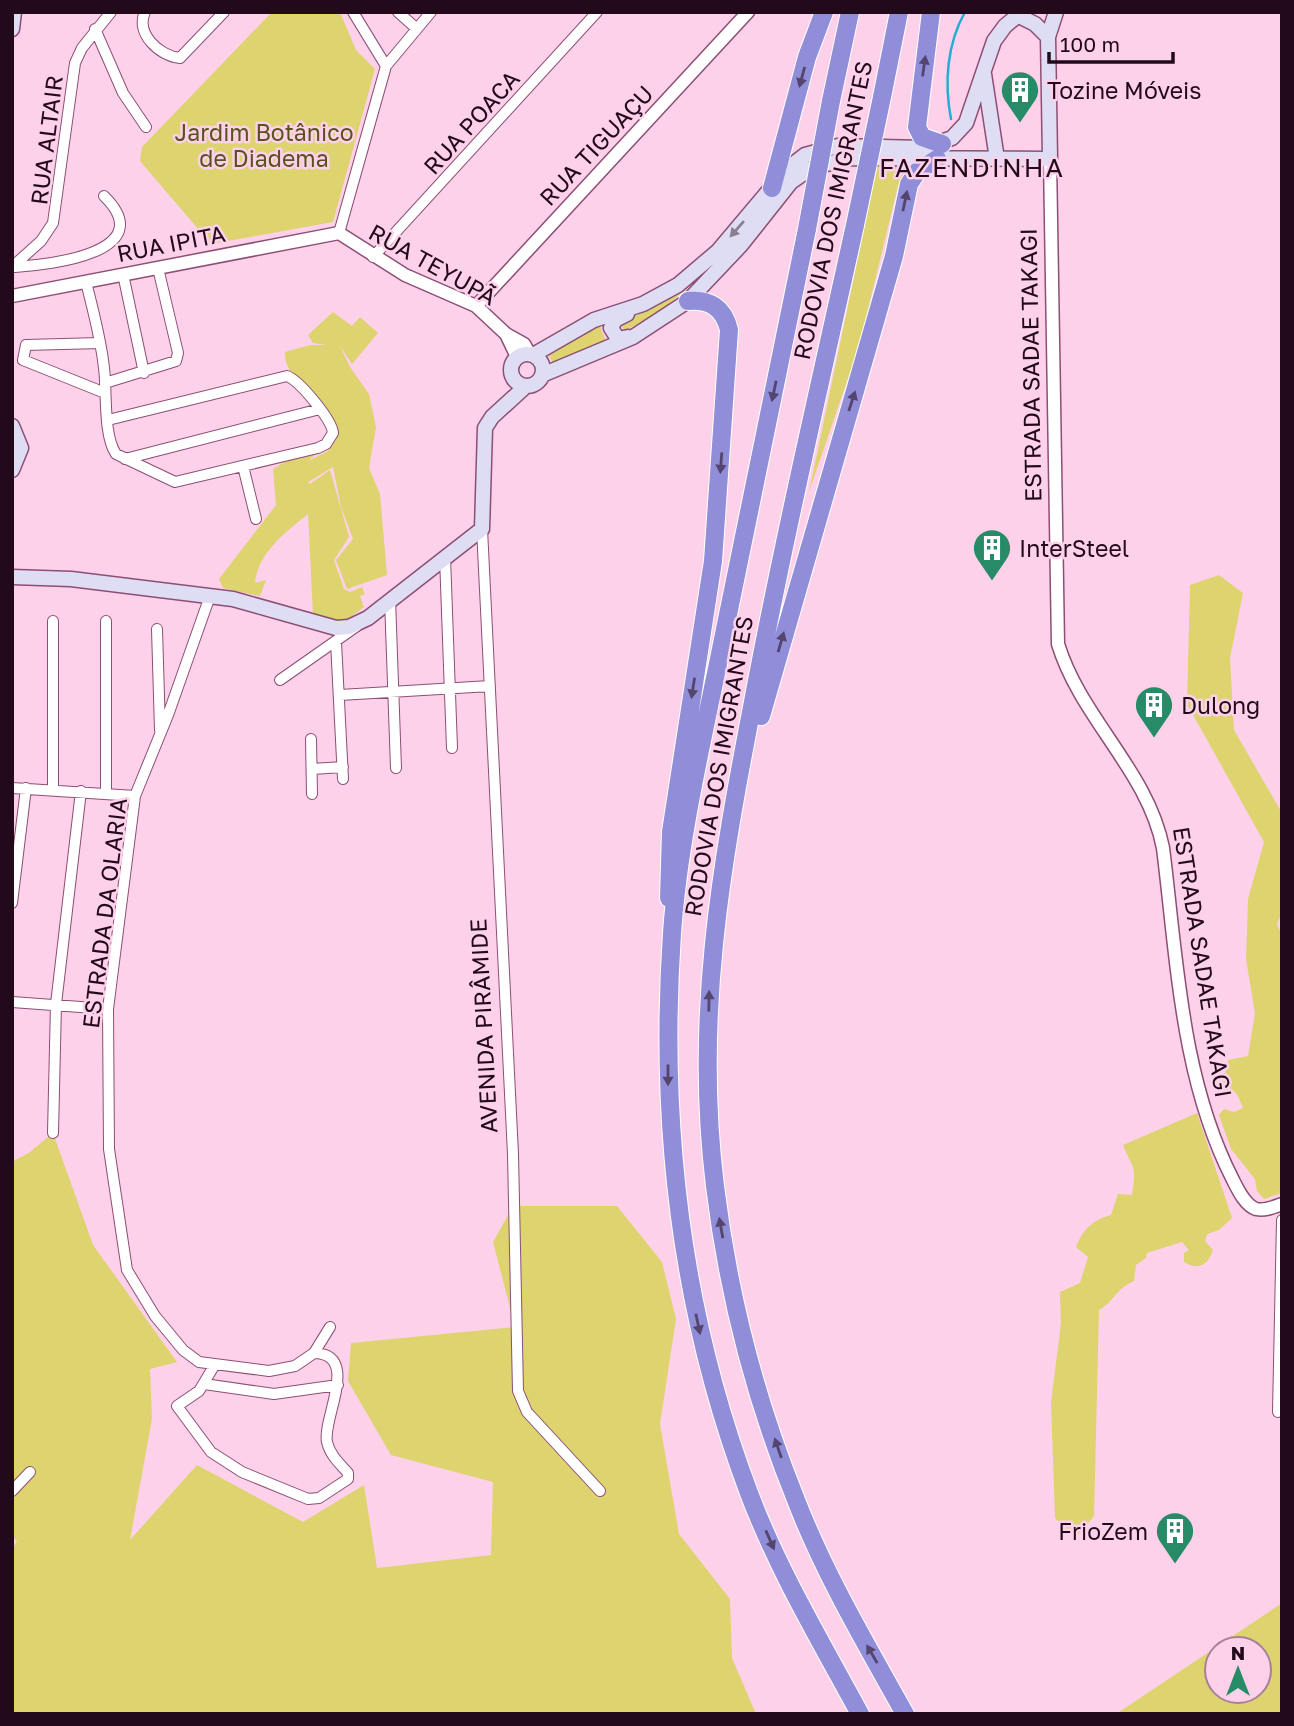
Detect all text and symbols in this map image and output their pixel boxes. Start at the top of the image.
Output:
scale bar [1049,21,1173,65]
text: 100 m [1060,31,1120,57]
one-way arrow [919,55,930,77]
street label: RODOVIA DOS IMIGRANTES [787,58,877,362]
street label: RUA POACA [417,64,525,180]
one-way arrow [796,66,807,88]
building icon: Tozine Móveis [999,69,1041,124]
street label: RUA ALTAIR [24,74,68,206]
place label: Tozine Móveis [1047,76,1201,104]
street label: RUA TIGUAÇU [533,79,659,211]
park label: Jardim Botânico de Diadema [175,118,353,172]
district label: FAZENDINHA [879,152,1065,183]
one-way arrow [899,190,910,212]
street label: RUA TEYUPÃ [364,217,502,311]
street label: RUA IPITA [114,219,228,267]
one-way arrow [729,220,745,238]
street label: ESTRADA SADAE TAKAGI [1014,228,1046,502]
one-way arrow [768,380,779,402]
one-way arrow [848,390,858,411]
one-way arrow [716,452,727,474]
building icon: InterSteel [971,527,1013,582]
place label: InterSteel [1019,534,1129,562]
street label: RODOVIA DOS IMIGRANTES [678,614,758,918]
one-way arrow [776,631,786,652]
one-way arrow [687,677,698,699]
building icon: Dulong [1133,684,1175,739]
place label: Dulong [1181,691,1260,719]
street label: ESTRADA DA OLARIA [76,796,132,1030]
street label: ESTRADA SADAE TAKAGI [1168,825,1238,1099]
street label: AVENIDA PIRÂMIDE [463,918,503,1134]
one-way arrow [704,990,715,1012]
one-way arrow [662,1064,674,1086]
one-way arrow [715,1217,726,1239]
one-way arrow [693,1313,704,1335]
one-way arrow [772,1437,783,1458]
building icon: FrioZem [1154,1510,1196,1565]
place label: FrioZem [1058,1517,1148,1545]
one-way arrow [764,1530,776,1550]
north arrow [1203,1635,1273,1705]
text: N [1231,1641,1245,1664]
one-way arrow [866,1645,878,1664]

